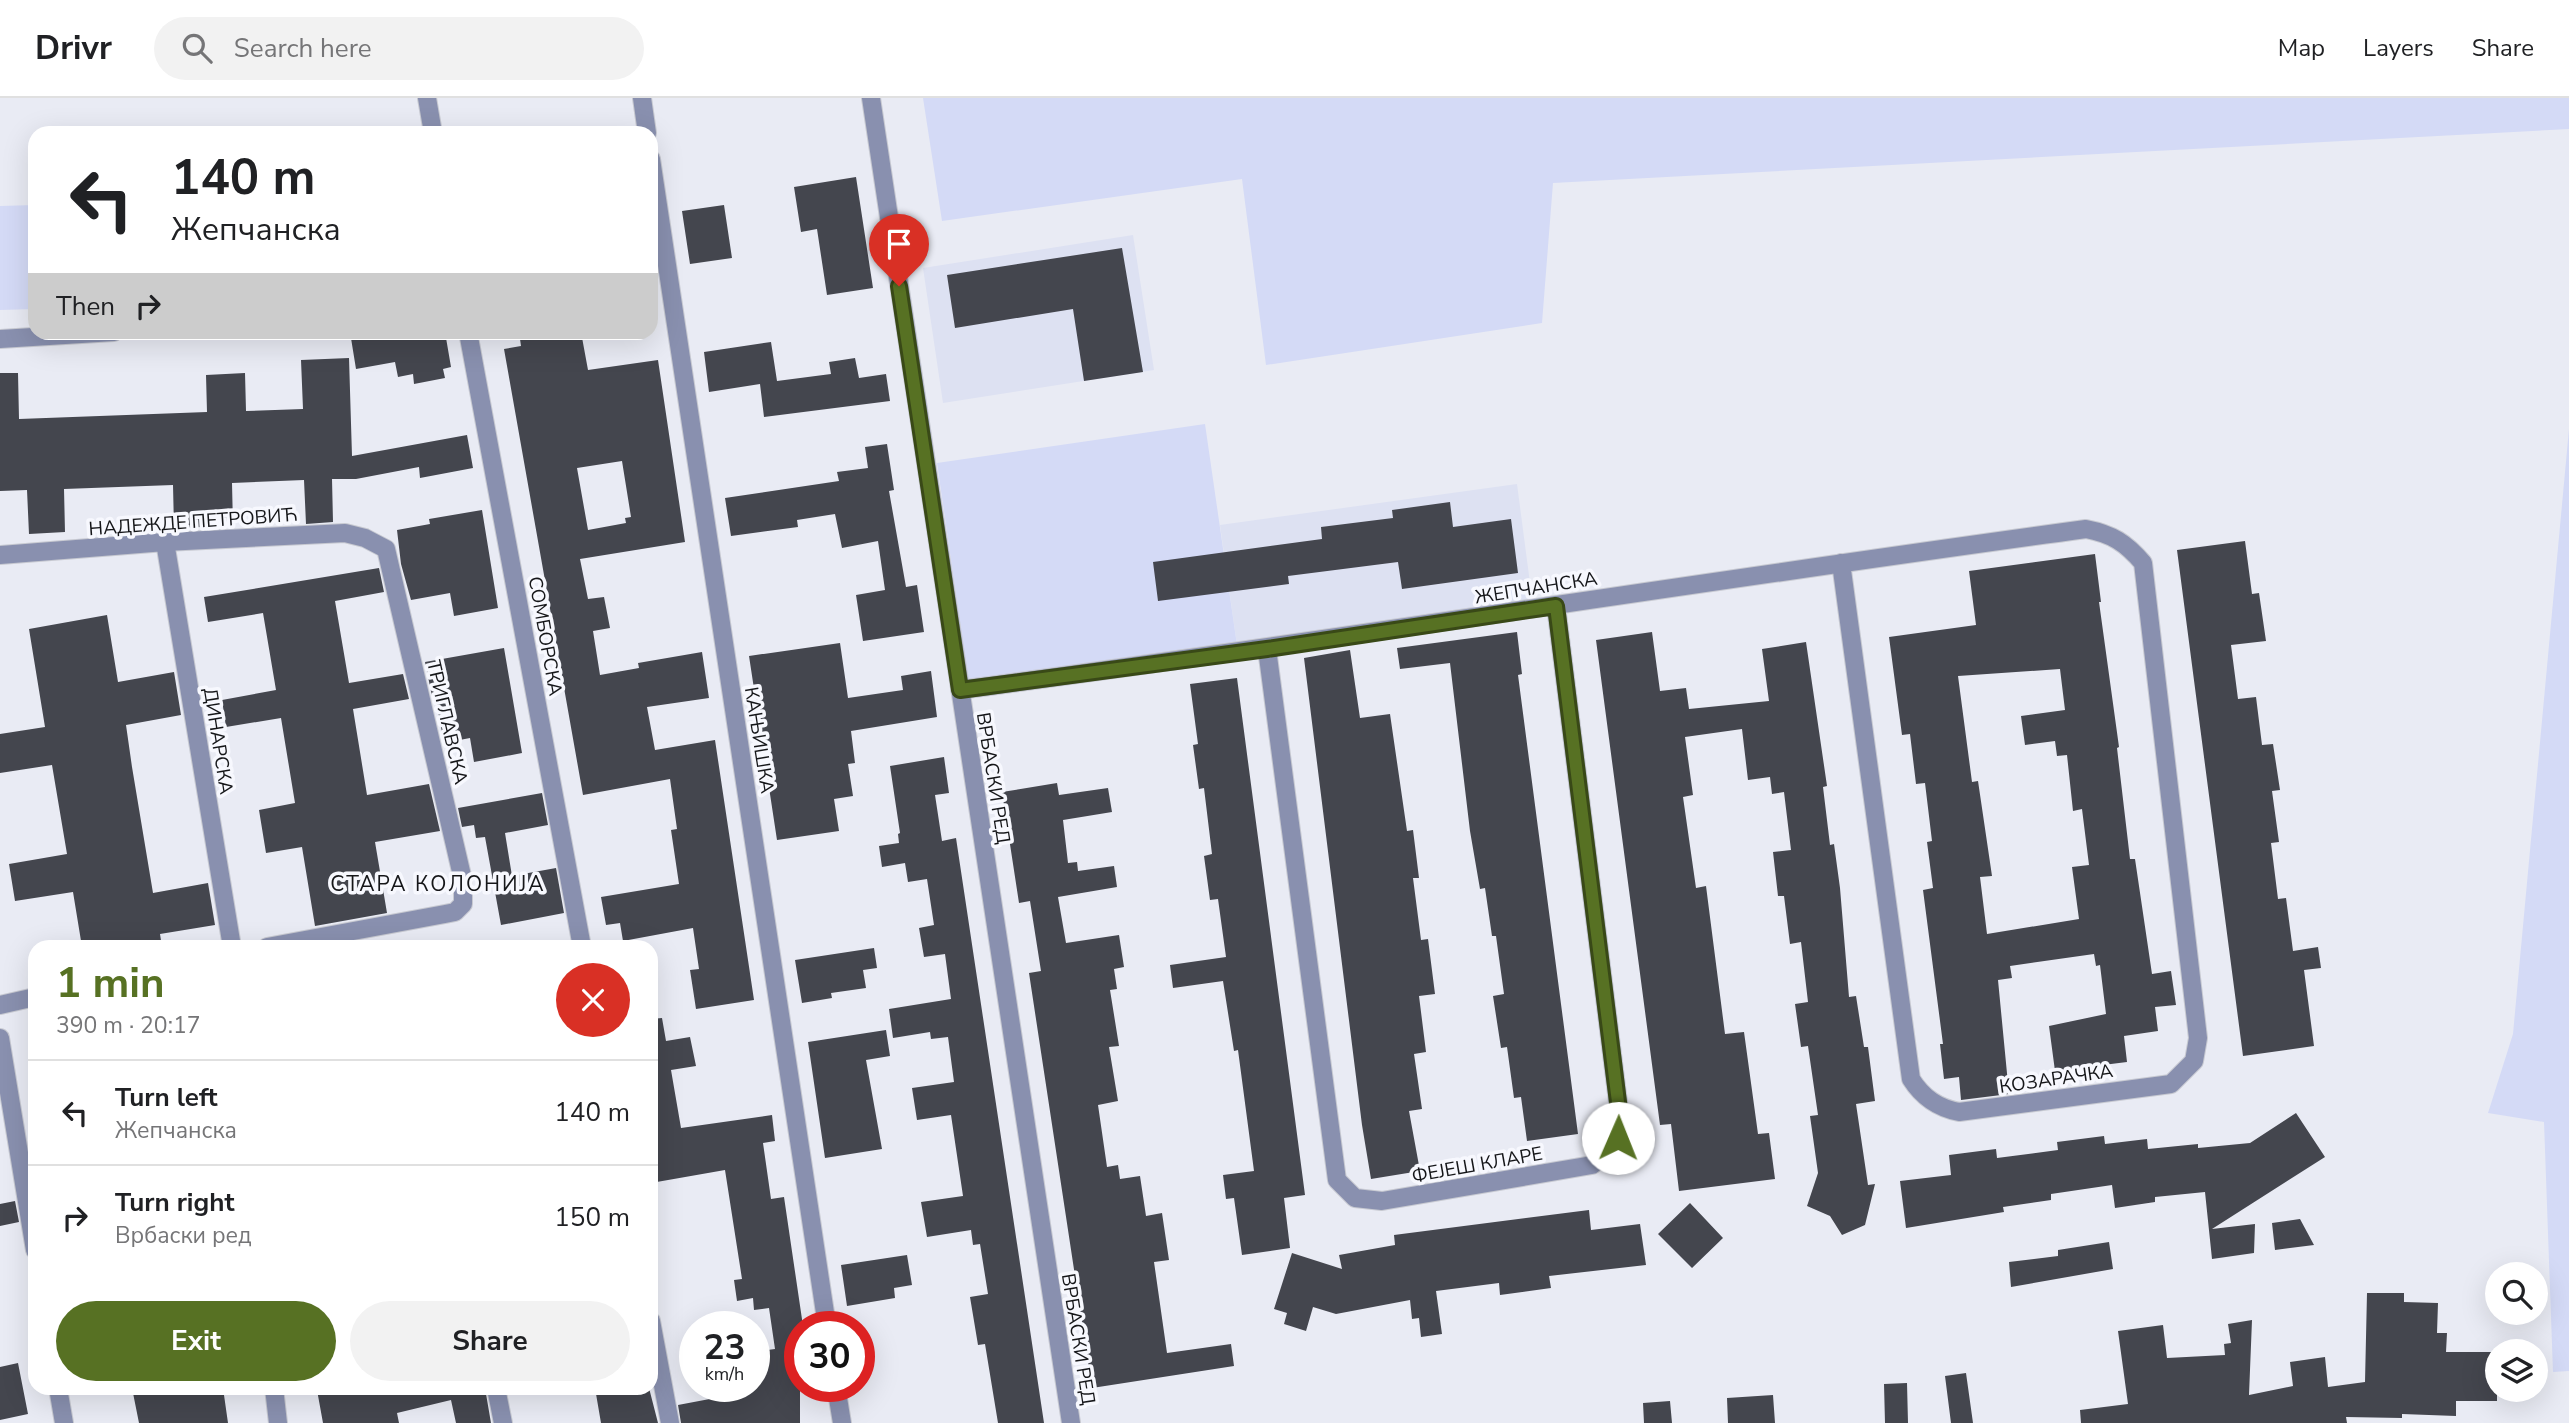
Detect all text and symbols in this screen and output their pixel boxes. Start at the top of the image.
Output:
search box [154,17,644,80]
text: Drivr [35,26,112,71]
icon: search [178,29,216,67]
text: Search here [234,31,372,66]
text: Map [2278,32,2325,64]
text: Layers [2363,32,2434,64]
text: Share [2472,32,2534,64]
text: 140 m [171,144,315,211]
icon: left [56,154,147,245]
text: Жепчанска [171,208,341,251]
pin [869,214,929,286]
icon: arrive [880,225,918,263]
icon: right [129,287,167,325]
text: Then [56,289,115,324]
street label: НАДЕЖДЕ ПЕТРОВИЋ [88,502,298,542]
street label: ЖЕПЧАНСКА [1473,565,1599,610]
street label: СОМБОРСКА [522,574,568,698]
street label: ТРИГЛАВСКА [420,658,474,787]
street label: КАЊИШКА [738,685,780,795]
street label: ДИНАРСКА [197,686,239,796]
street label: ВРБАСКИ РЕД [970,711,1016,846]
district label: СТАРА КОЛОНИЈА [330,870,546,898]
text: 1 min [56,955,165,1012]
button: close [556,963,630,1037]
text: 390 m · 20:17 [56,1010,201,1041]
street label: КОЗАРАЧКА [1998,1058,2115,1100]
text: Turn left [115,1080,218,1115]
icon: left [56,1094,94,1132]
text: 140 m [554,1095,630,1130]
position arrow [1581,1101,1655,1175]
text: Жепчанска [115,1115,237,1146]
street label: ФЕЈЕШ КЛАРЕ [1410,1141,1545,1189]
text: Turn right [115,1185,234,1220]
icon: right [56,1199,94,1237]
text: 150 m [554,1200,630,1235]
text: Врбаски ред [115,1220,252,1251]
map controls [2485,1262,2548,1402]
button: search [2485,1262,2548,1325]
street label: ВРБАСКИ РЕД [1055,1272,1101,1407]
button: Exit [56,1301,336,1381]
button: Share [350,1301,630,1381]
speed limit sign: 30 [784,1311,875,1402]
text: 23 [703,1324,746,1371]
button: layers [2485,1339,2548,1402]
text: km/h [705,1362,744,1386]

